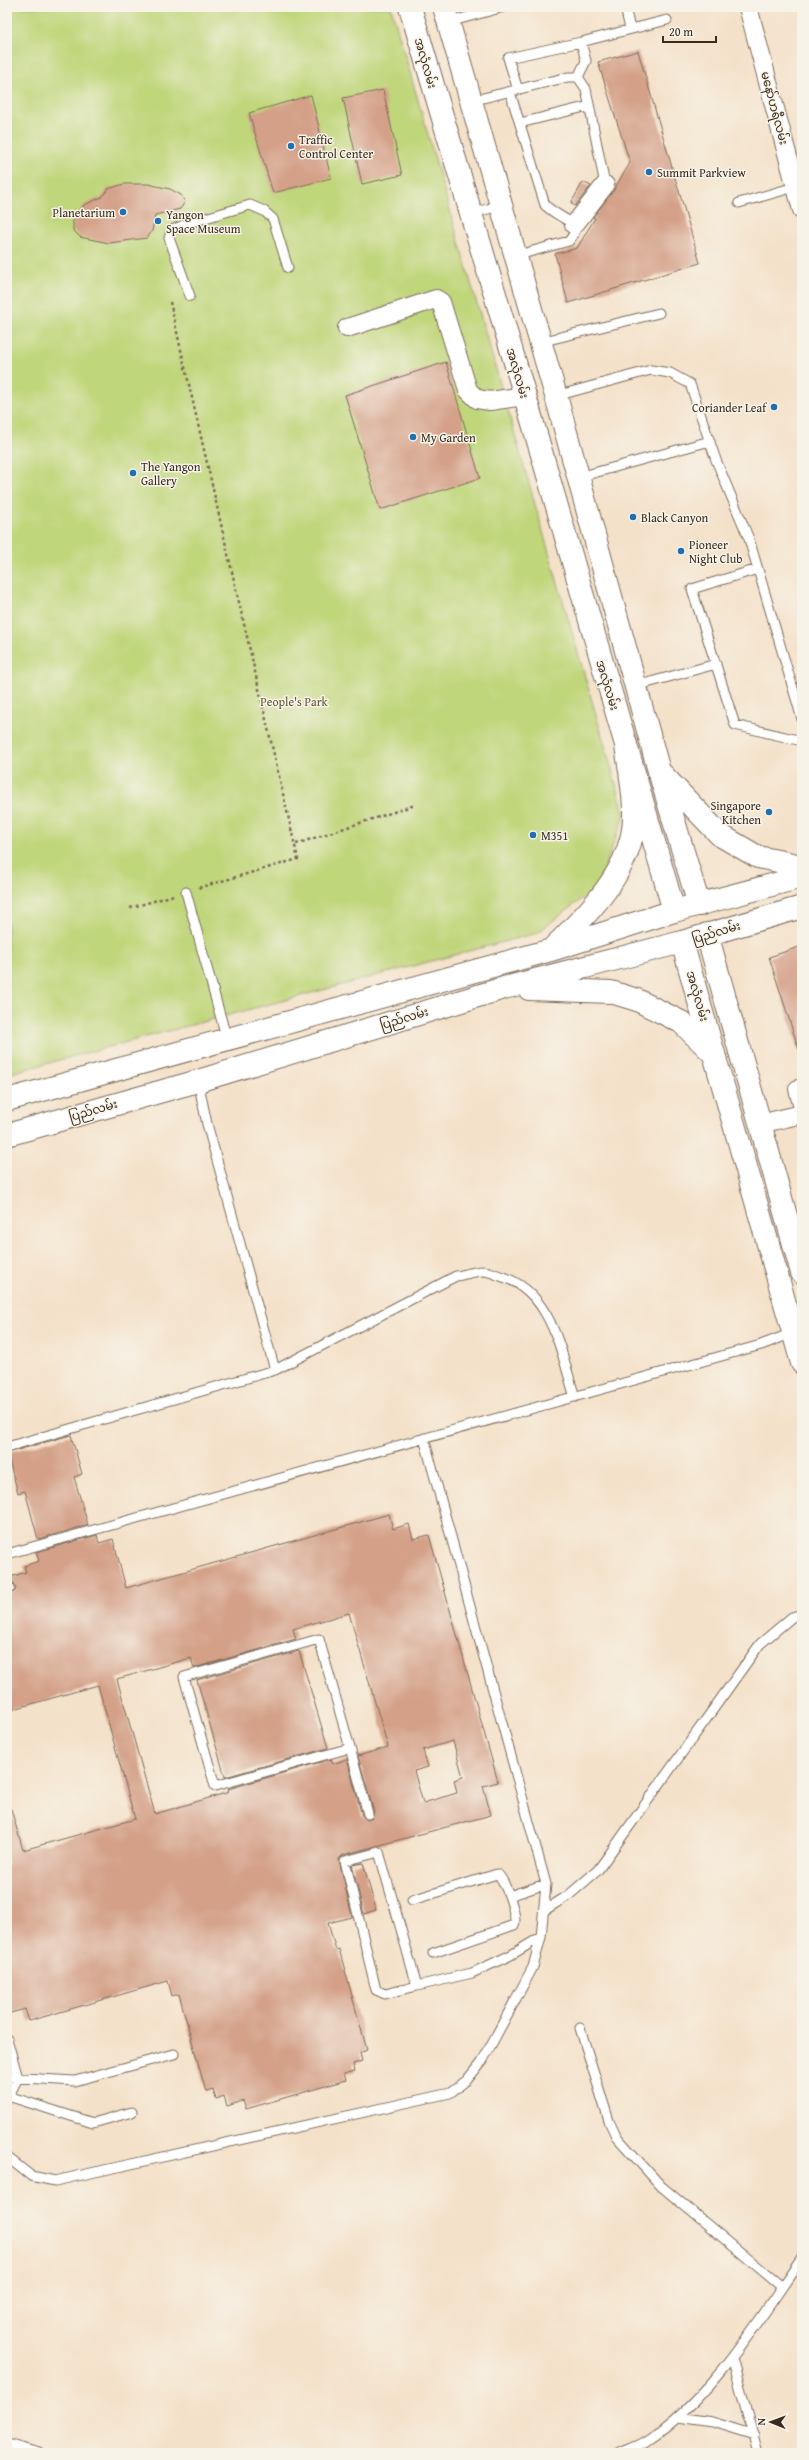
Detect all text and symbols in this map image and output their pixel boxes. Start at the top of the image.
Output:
scale bar [663,18,716,44]
text: 20 m [669,23,693,40]
street label: အလုံလမ်း [409,36,441,91]
street label: မနော်ဟရီလမ်း [755,69,793,147]
place label: Traffic Control Center [299,131,373,162]
marker: Traffic Control Center [286,141,296,151]
place label: Summit Parkview [657,164,746,181]
marker: Summit Parkview [644,167,654,177]
place label: Planetarium [53,204,115,221]
place label: Yangon Space Museum [166,206,241,237]
marker: Planetarium [118,207,128,217]
marker: Yangon Space Museum [153,216,163,226]
street label: အလုံလမ်း [501,346,533,401]
place label: Coriander Leaf [692,399,767,416]
marker: Coriander Leaf [769,402,779,412]
place label: My Garden [421,429,476,446]
marker: My Garden [408,432,418,442]
place label: The Yangon Gallery [141,458,201,489]
marker: The Yangon Gallery [128,468,138,478]
place label: Black Canyon [641,509,709,526]
marker: Black Canyon [628,512,638,522]
place label: Pioneer Night Club [689,536,742,567]
marker: Pioneer Night Club [676,546,686,556]
street label: အလုံလမ်း [590,658,624,713]
park label: People's Park [260,693,329,710]
place label: Singapore Kitchen [710,797,761,828]
marker: Singapore Kitchen [764,807,774,817]
place label: M351 [541,827,568,844]
marker: M351 [528,830,538,840]
street label: ပြည်လမ်း [690,917,743,949]
street label: အလုံလမ်း [681,969,713,1024]
street label: ပြည်လမ်း [378,1003,431,1035]
street label: ပြည်လမ်း [67,1095,120,1127]
north arrow [751,2402,791,2442]
text: N [753,2417,769,2426]

